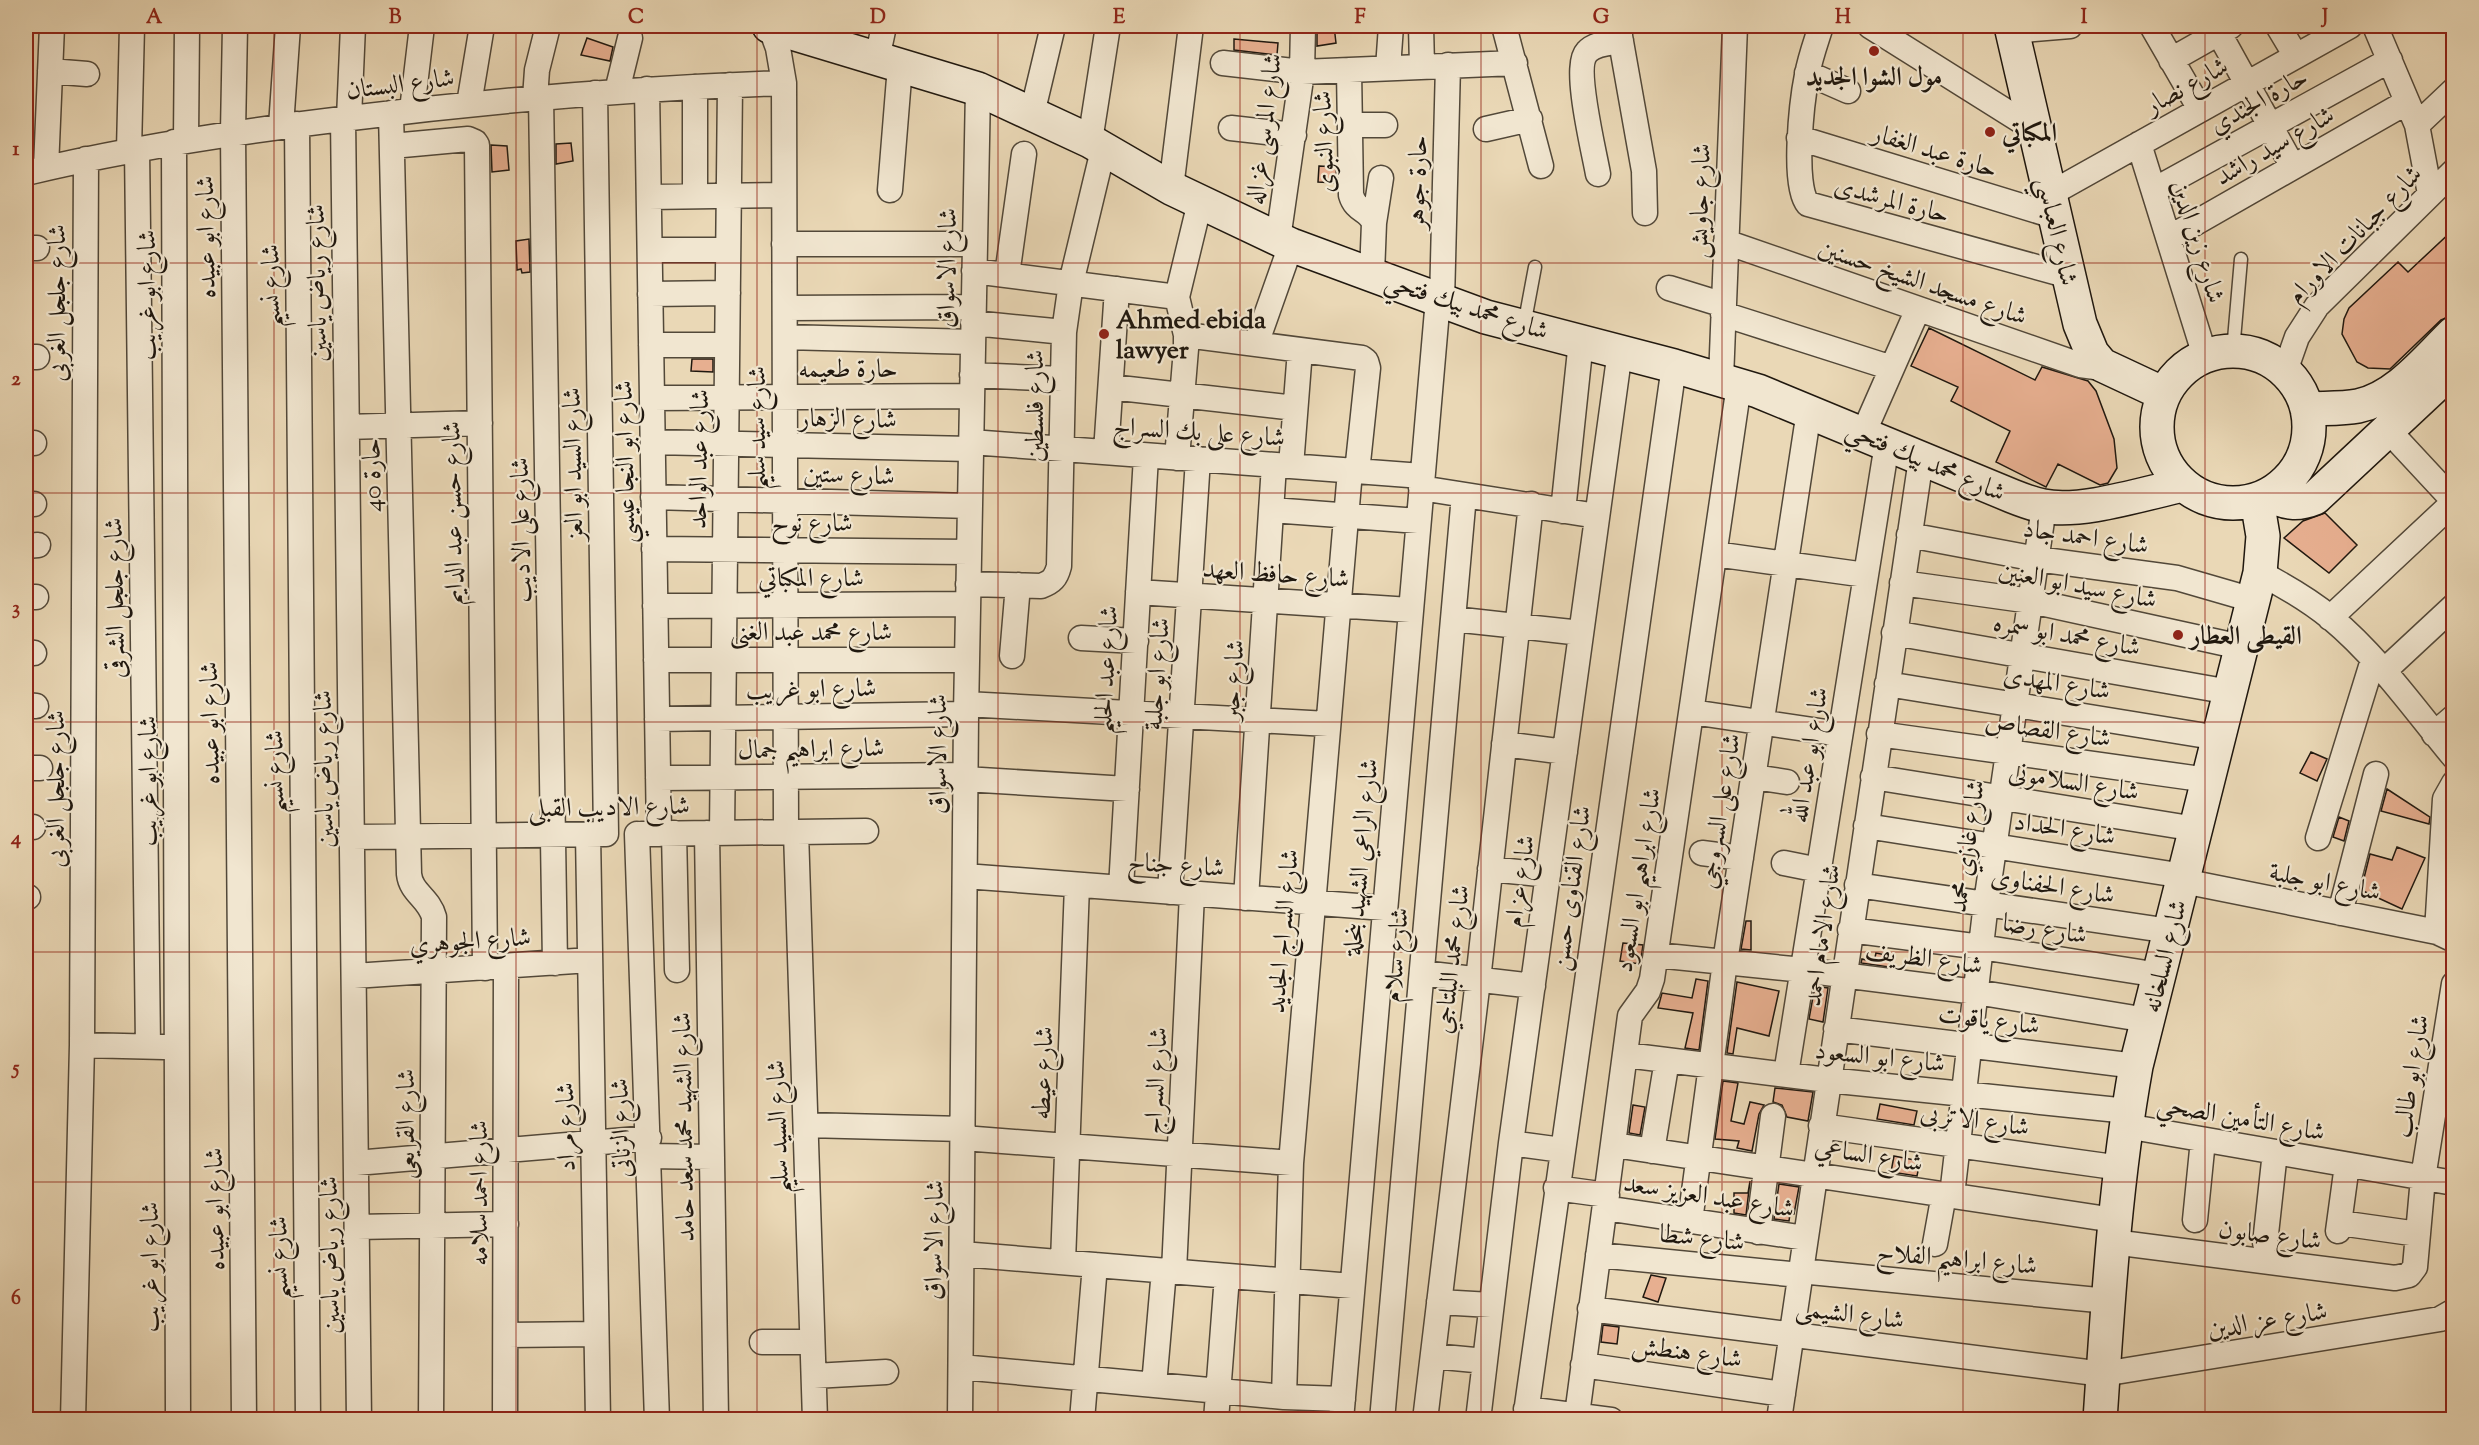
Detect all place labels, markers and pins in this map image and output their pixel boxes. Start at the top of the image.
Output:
marker: مول الشوا الجديد [1867,44,1881,58]
place label: مول الشوا الجديد [1806,60,1942,97]
place label: المكباتي [2001,116,2057,154]
marker: المكباتي [1983,125,1997,139]
place label: Ahmed ebida lawyer [1116,303,1266,370]
marker: Ahmed ebida lawyer [1097,327,1111,341]
place label: القيطى العطار [2187,619,2302,656]
marker: القيطى العطار [2171,628,2185,642]

